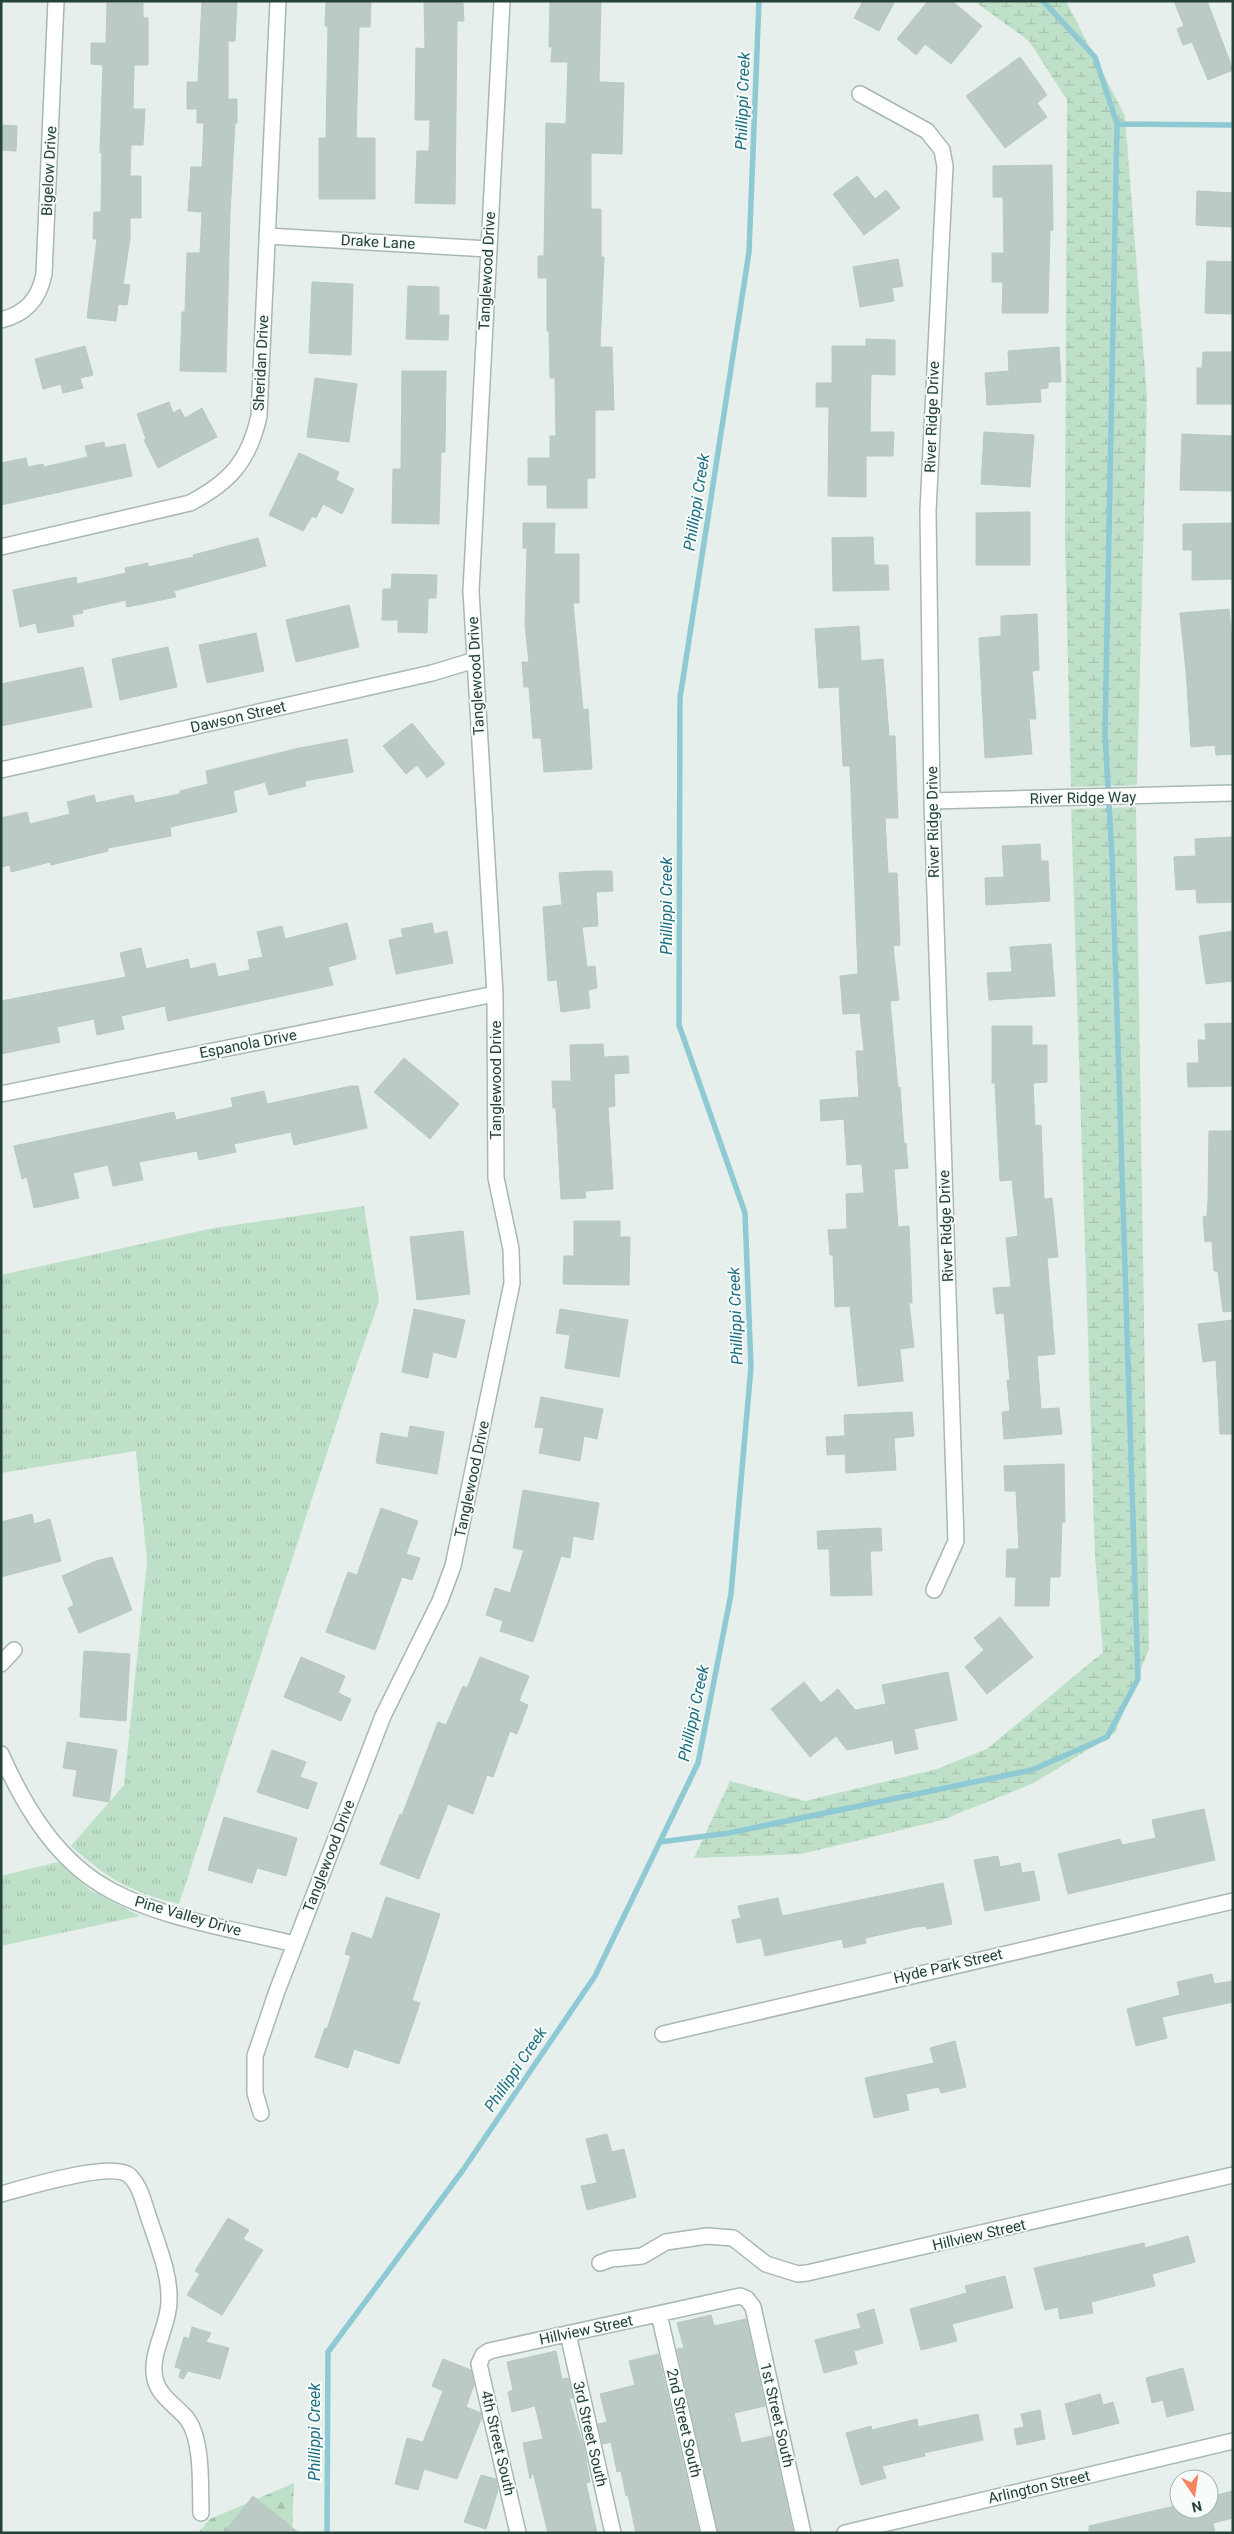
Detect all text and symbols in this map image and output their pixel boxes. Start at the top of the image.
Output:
water label: Phillippi Creek [731,51,754,150]
street label: Bigelow Drive [38,125,60,217]
street label: Tanglewood Drive [475,211,499,331]
street label: Drake Lane [340,231,416,253]
street label: Sheridan Drive [249,314,273,411]
street label: River Ridge Drive [921,361,943,473]
water label: Phillippi Creek [679,451,714,552]
street label: Tanglewood Drive [464,616,488,736]
street label: Dawson Street [189,697,287,737]
street label: River Ridge Drive [923,766,943,878]
street label: River Ridge Way [1030,788,1136,808]
water label: Phillippi Creek [657,856,676,955]
street label: Tanglewood Drive [487,1021,505,1139]
street label: Espanola Drive [198,1026,298,1062]
street label: River Ridge Drive [935,1170,957,1282]
water label: Phillippi Creek [724,1266,747,1365]
street label: Tanglewood Drive [451,1419,493,1539]
water label: Phillippi Creek [674,1662,713,1763]
street label: Tanglewood Drive [299,1797,359,1915]
street label: Pine Valley Drive [133,1892,243,1940]
street label: Hyde Park Street [892,1945,1004,1987]
water label: Phillippi Creek [480,2022,551,2115]
street label: Hillview Street [931,2216,1027,2254]
street label: Hillview Street [538,2311,634,2349]
street label: 1st Street South [756,2361,798,2469]
street label: 2nd Street South [663,2367,705,2479]
street label: 3rd Street South [569,2379,611,2489]
water label: Phillippi Creek [305,2382,324,2481]
street label: 4th Street South [477,2389,519,2497]
street label: Arlington Street [986,2467,1092,2507]
north arrow [1169,2469,1219,2519]
text: N [1190,2498,1204,2516]

